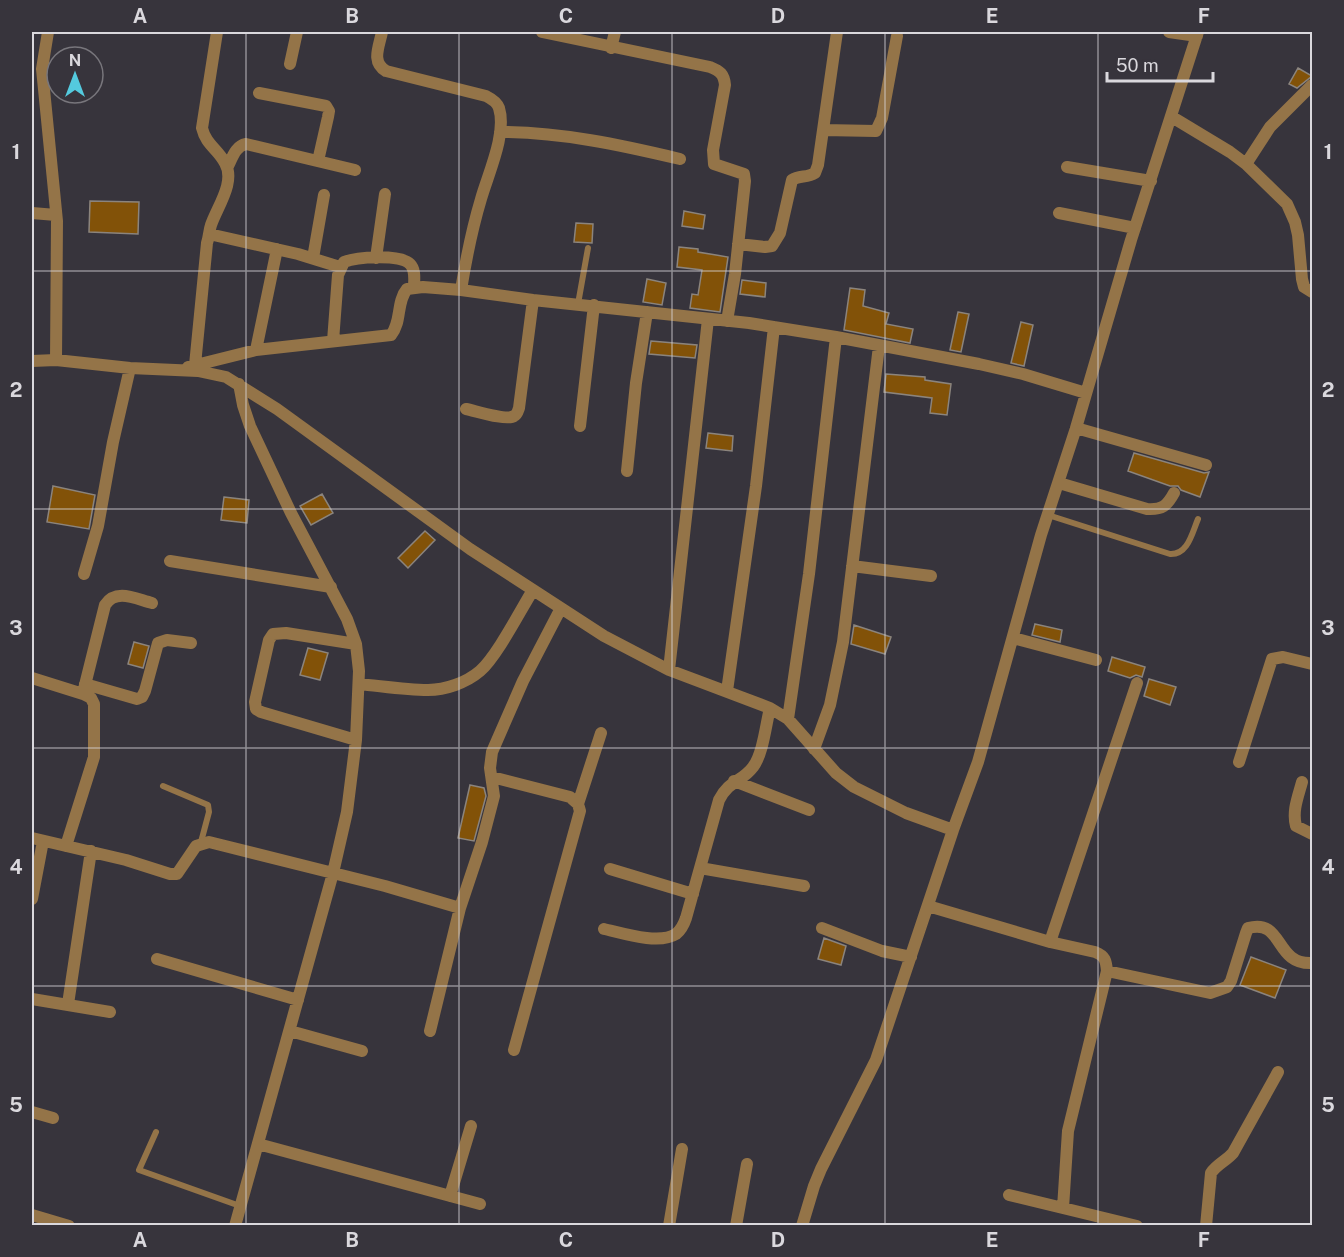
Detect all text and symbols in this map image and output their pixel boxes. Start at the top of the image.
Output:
text: A [133,4,147,28]
text: B [345,4,359,28]
text: C [559,4,573,28]
text: D [771,4,785,28]
text: E [986,4,998,28]
text: F [1198,4,1210,28]
north arrow [45,45,105,105]
scale bar [1107,45,1214,83]
text: N [69,51,81,70]
text: 50 m [1116,55,1159,76]
text: 1 [12,140,20,164]
text: 1 [1324,140,1332,164]
text: 2 [10,378,22,402]
text: 2 [1322,378,1334,402]
text: 3 [9,616,23,640]
text: 3 [1321,616,1335,640]
text: 4 [9,855,23,879]
text: 4 [1321,855,1335,879]
text: 5 [9,1093,23,1117]
text: 5 [1321,1093,1335,1117]
text: A [133,1228,147,1252]
text: B [345,1228,359,1252]
text: C [559,1228,573,1252]
text: D [771,1228,785,1252]
text: E [986,1228,998,1252]
text: F [1198,1228,1210,1252]

